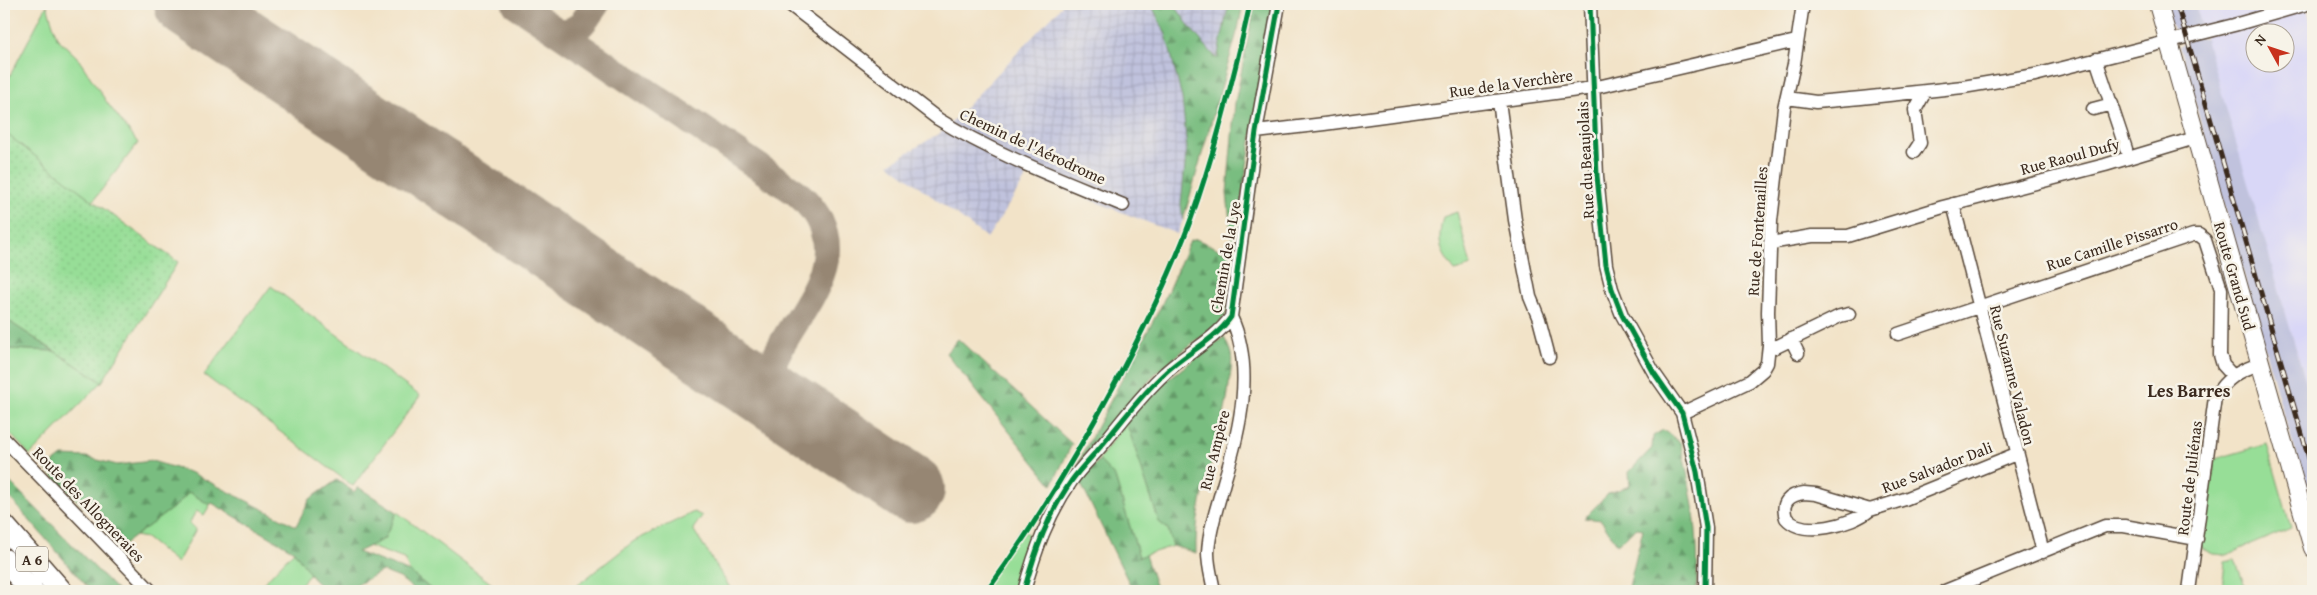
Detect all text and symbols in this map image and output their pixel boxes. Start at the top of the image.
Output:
north arrow [2244,22,2294,72]
text: N [2249,29,2271,50]
street label: Rue de la Verchère [1448,62,1574,104]
street label: Rue du Beaujolais [1570,101,1600,219]
street label: Chemin de l'Aérodrome [956,102,1110,190]
street label: Rue Raoul Dufy [2018,131,2122,181]
street label: Rue de Fontenailles [1741,165,1773,297]
street label: Chemin de la Lye [1203,199,1247,315]
street label: Rue Camille Pissarro [2043,211,2181,277]
street label: Route Grand Sud [2208,219,2262,334]
street label: Rue Suzanne Valadon [1984,302,2042,448]
district label: Les Barres [2147,377,2231,404]
street label: Rue Ampère [1192,407,1236,493]
street label: Route de Juliénas [2170,419,2208,537]
street label: Rue Salvador Dali [1878,435,1996,499]
street label: Route des Allogneraies [27,441,151,567]
road number: A 6 [16,546,48,572]

